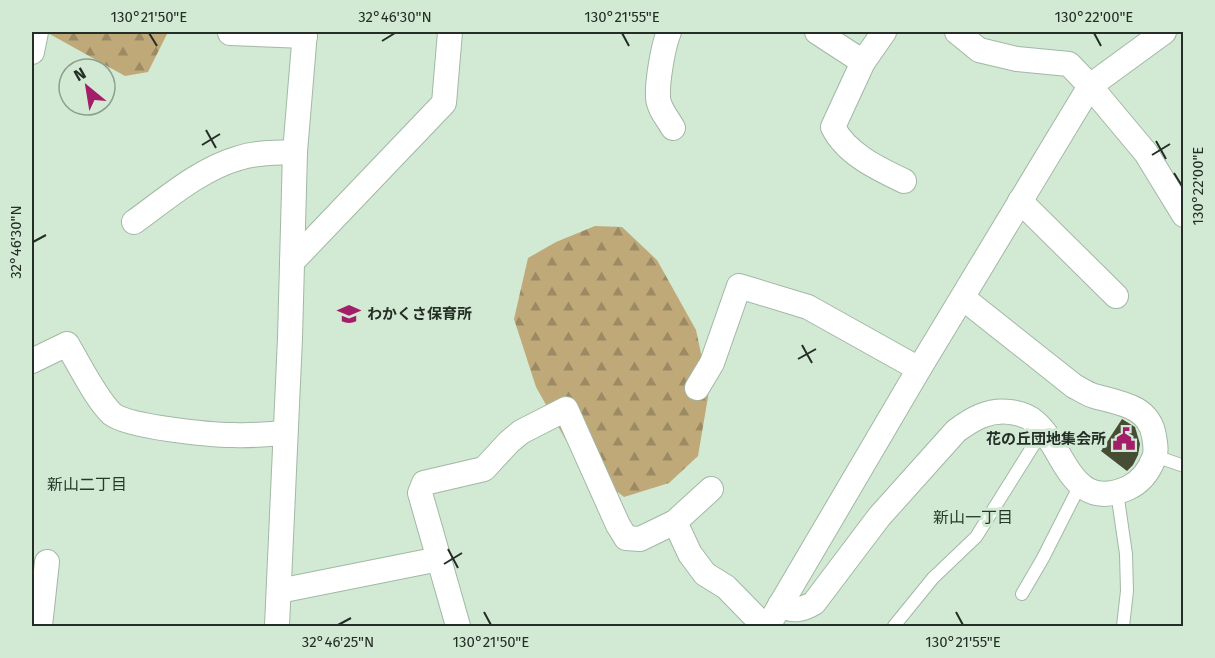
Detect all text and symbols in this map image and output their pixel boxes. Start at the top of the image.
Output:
text: 130°21'50"E [111,8,187,26]
text: 32°46'30"N [358,8,432,26]
text: 130°21'55"E [584,8,660,26]
text: 130°22'00"E [1055,8,1133,26]
north arrow [57,57,117,117]
text: N [70,64,89,85]
text: 130°22'00"E [1189,147,1207,225]
text: 32°46'30"N [7,205,25,279]
school or university icon: わかくさ保育所 [336,301,362,327]
place label: わかくさ保育所 [367,305,472,323]
public building icon: 花の丘団地集会所 [1111,426,1137,452]
place label: 花の丘団地集会所 [986,430,1106,448]
district label: 新山二丁目 [47,475,127,494]
district label: 新山一丁目 [933,508,1013,527]
text: 32°46'25"N [302,633,374,651]
text: 130°21'50"E [453,633,529,651]
text: 130°21'55"E [925,633,1001,651]

